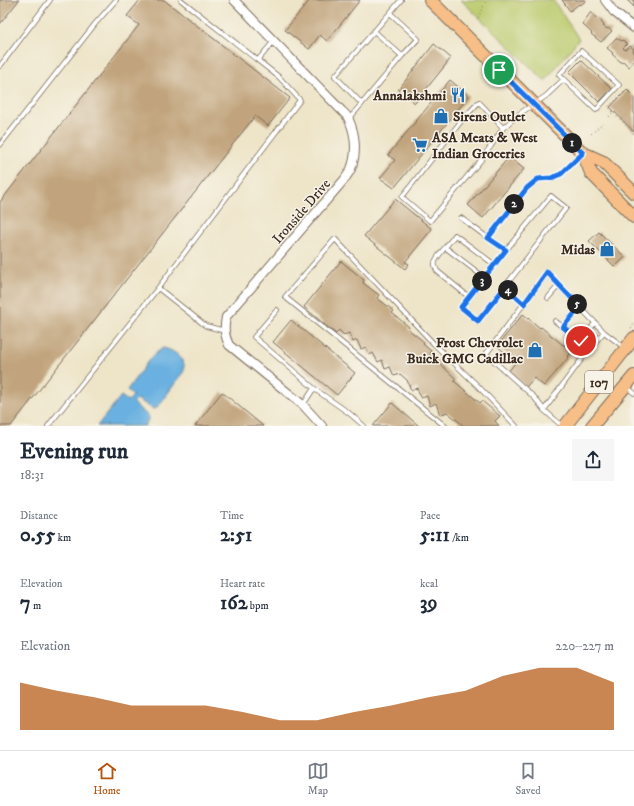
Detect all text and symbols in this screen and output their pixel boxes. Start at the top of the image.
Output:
pin [482,53,516,87]
icon: arrive [488,59,510,81]
restaurant icon: Annalakshmi [449,86,467,104]
place label: Annalakshmi [372,87,446,105]
shop icon: Sirens Outlet [432,107,450,125]
place label: Sirens Outlet [453,108,526,126]
place label: ASA Meats & West Indian Groceries [431,129,538,163]
pin: 1 [562,133,582,153]
supermarket icon: ASA Meats & West Indian Groceries [411,136,429,154]
text: 1 [570,136,574,150]
street label: Ironside Drive [269,175,335,248]
pin: 2 [504,194,524,214]
text: 2 [511,197,517,211]
shop icon: Midas [598,240,616,258]
place label: Midas [561,241,595,259]
pin: 3 [472,271,492,291]
text: 3 [480,274,484,288]
pin: 4 [498,280,518,300]
text: 4 [505,283,511,297]
pin: 5 [567,294,587,314]
text: 5 [574,297,580,311]
pin [564,324,598,358]
icon: check [570,330,592,352]
place label: Frost Chevrolet Buick GMC Cadillac [407,334,524,368]
shop icon: Frost Chevrolet Buick GMC Cadillac [526,341,544,359]
road number: 107 [585,371,613,393]
text: Evening run [20,438,128,465]
button: share [572,439,614,481]
text: 18:31 [20,467,44,483]
text: Distance [20,509,58,523]
text: Time [220,509,244,523]
text: Pace [420,509,440,523]
text: 0.55 [20,523,55,548]
text: 2:51 [220,523,252,548]
text: 5:11 [420,523,450,548]
text: km [55,531,71,545]
text: /km [450,531,469,545]
text: Elevation [20,577,63,591]
text: Heart rate [220,577,265,591]
text: kcal [420,577,438,591]
text: 7 [20,591,31,616]
text: 162 [220,591,248,616]
text: 39 [420,591,437,616]
text: m [31,599,41,613]
text: bpm [248,599,269,613]
text: Elevation [20,638,70,654]
text: 220–227 m [556,638,614,654]
tab: Home [93,760,120,798]
tab: Map [307,760,329,798]
tab: Saved [515,760,541,798]

